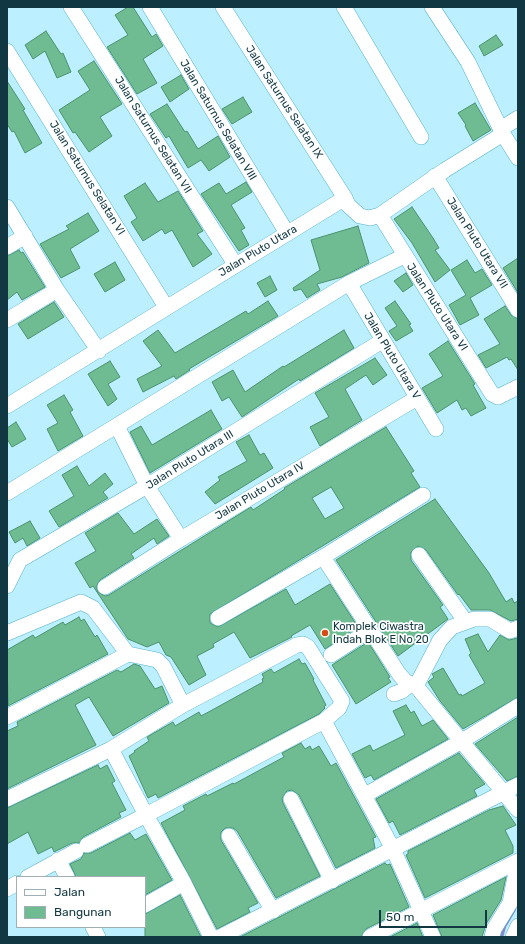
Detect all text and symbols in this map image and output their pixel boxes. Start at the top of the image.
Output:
street label: Jalan Saturnus Selatan IX [243,43,325,161]
street label: Jalan Saturnus Selatan VIII [177,57,259,183]
street label: Jalan Saturnus Selatan VII [112,74,194,196]
street label: Jalan Saturnus Selatan VI [46,118,128,238]
street label: Jalan Pluto Utara VII [444,195,510,291]
street label: Jalan Pluto Utara [216,222,300,280]
street label: Jalan Pluto Utara VI [404,261,470,353]
street label: Jalan Pluto Utara V [361,310,423,402]
street label: Jalan Pluto Utara III [144,428,236,492]
street label: Jalan Pluto Utara IV [213,459,307,523]
place label: Komplek Ciwastra Indah Blok E No 20 [333,620,429,646]
marker: Komplek Ciwastra Indah Blok E No 20 [320,628,330,638]
legend [16,876,146,928]
text: Jalan [54,885,85,899]
scale bar [381,902,489,928]
text: Bangunan [54,905,111,919]
text: 50 m [386,910,414,924]

